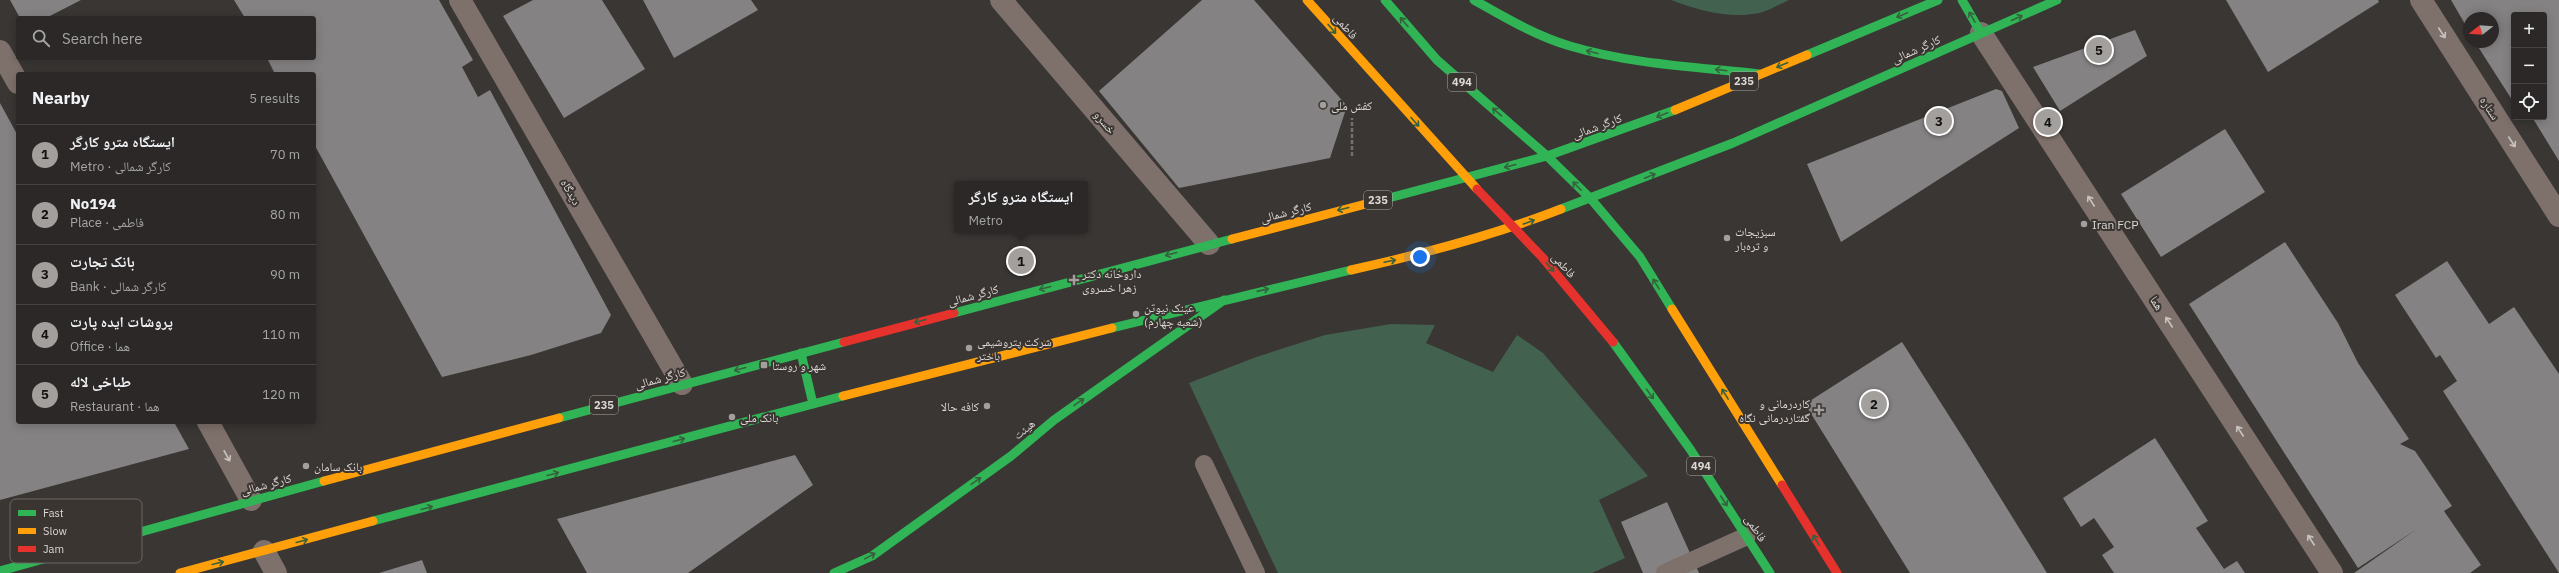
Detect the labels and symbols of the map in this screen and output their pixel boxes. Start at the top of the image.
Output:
street label: فاطمی [1331,10,1361,42]
one-way arrow [1967,11,1975,23]
one-way arrow [1896,12,1908,19]
north arrow [2463,12,2499,48]
one-way arrow [2011,13,2023,21]
one-way arrow [1399,17,1408,27]
one-way arrow [1328,24,1337,35]
one-way arrow [2438,27,2446,38]
street label: کارگر شمالی [1889,32,1943,66]
pin: 5 [2086,35,2112,65]
one-way arrow [1586,48,1599,55]
one-way arrow [1776,62,1788,70]
one-way arrow [1715,66,1728,74]
road number: 235 [1730,72,1758,90]
road number: 494 [1448,73,1476,91]
street label: ستاره [2477,94,2503,123]
place label: کفش ملی [1331,98,1372,113]
marker: کفش ملی [1318,100,1328,110]
pin: 3 [1926,106,1952,136]
street label: خسرو [1091,107,1119,137]
pin: 4 [2035,107,2061,137]
one-way arrow [1491,108,1502,117]
street label: کارگر شمالی [1570,110,1624,142]
one-way arrow [1656,112,1668,120]
one-way arrow [1411,117,1420,128]
one-way arrow [2508,137,2516,148]
one-way arrow [1503,163,1516,171]
one-way arrow [1643,171,1655,179]
street label: دیدگاه [557,176,584,208]
one-way arrow [1572,181,1582,191]
road number: 235 [1364,191,1392,209]
one-way arrow [2087,196,2095,207]
street label: کارگر شمالی [1259,198,1313,226]
one-way arrow [1337,206,1350,214]
place label: Iran FCP [2092,217,2138,232]
one-way arrow [1522,218,1534,226]
marker: Iran FCP [2079,219,2089,229]
place label: سبزیجات و تره‌بار [1734,224,1776,253]
marker: سبزیجات و تره‌بار [1722,233,1732,243]
pin: 1 [1008,246,1034,276]
your location [1410,247,1430,267]
street label: فاطمی [1549,249,1579,281]
one-way arrow [1165,251,1178,258]
one-way arrow [1383,257,1396,265]
one-way arrow [1546,262,1555,272]
place label: داروخانه دکتر زهرا خسروی [1081,266,1141,295]
marker: داروخانه دکتر زهرا خسروی [1069,275,1079,285]
one-way arrow [1652,278,1660,290]
street label: کارگر شمالی [946,281,1000,309]
one-way arrow [1039,285,1052,292]
one-way arrow [1257,286,1270,294]
street label: هما [2147,293,2167,313]
place label: عینک نیوتن (شعبه چهارم) [1144,300,1202,330]
marker: عینک نیوتن (شعبه چهارم) [1131,309,1141,319]
one-way arrow [2165,317,2173,328]
one-way arrow [913,318,926,326]
place label: شرکت پتروشیمی باختر [976,334,1052,363]
marker: شرکت پتروشیمی باختر [964,343,974,353]
place label: شهر و روستا [772,358,826,373]
marker: شهر و روستا [759,360,769,370]
street label: کارگر شمالی [633,364,687,392]
one-way arrow [734,366,747,373]
one-way arrow [1646,388,1654,399]
one-way arrow [1721,389,1729,400]
pin: 2 [1861,389,1887,419]
road number: 235 [590,396,618,414]
place label: کاردرمانی و گفتاردرمانی نگاه [1739,396,1810,425]
one-way arrow [1073,398,1084,406]
place label: کافه حالا [941,399,979,414]
marker: کافه حالا [982,401,992,411]
marker: کاردرمانی و گفتاردرمانی نگاه [1813,404,1825,416]
place label: بانک ملی [740,410,778,425]
marker: بانک ملی [727,412,737,422]
street label: هیئت [1010,416,1038,443]
one-way arrow [2236,426,2244,437]
one-way arrow [672,436,685,444]
one-way arrow [223,450,231,462]
road number: 494 [1687,457,1715,475]
place label: بانک سامان [314,459,362,474]
marker: بانک سامان [301,461,311,471]
street label: کارگر شمالی [239,470,293,498]
one-way arrow [546,470,559,477]
one-way arrow [970,477,981,485]
one-way arrow [1720,495,1728,507]
legend [10,499,142,563]
one-way arrow [421,504,434,511]
text: Fast [43,506,64,520]
street label: فاطمی [1742,512,1770,544]
text: Slow [43,524,67,538]
one-way arrow [1812,535,1820,546]
one-way arrow [2307,535,2315,546]
one-way arrow [295,537,308,545]
text: Jam [43,542,64,556]
one-way arrow [864,552,876,560]
one-way arrow [211,559,224,567]

